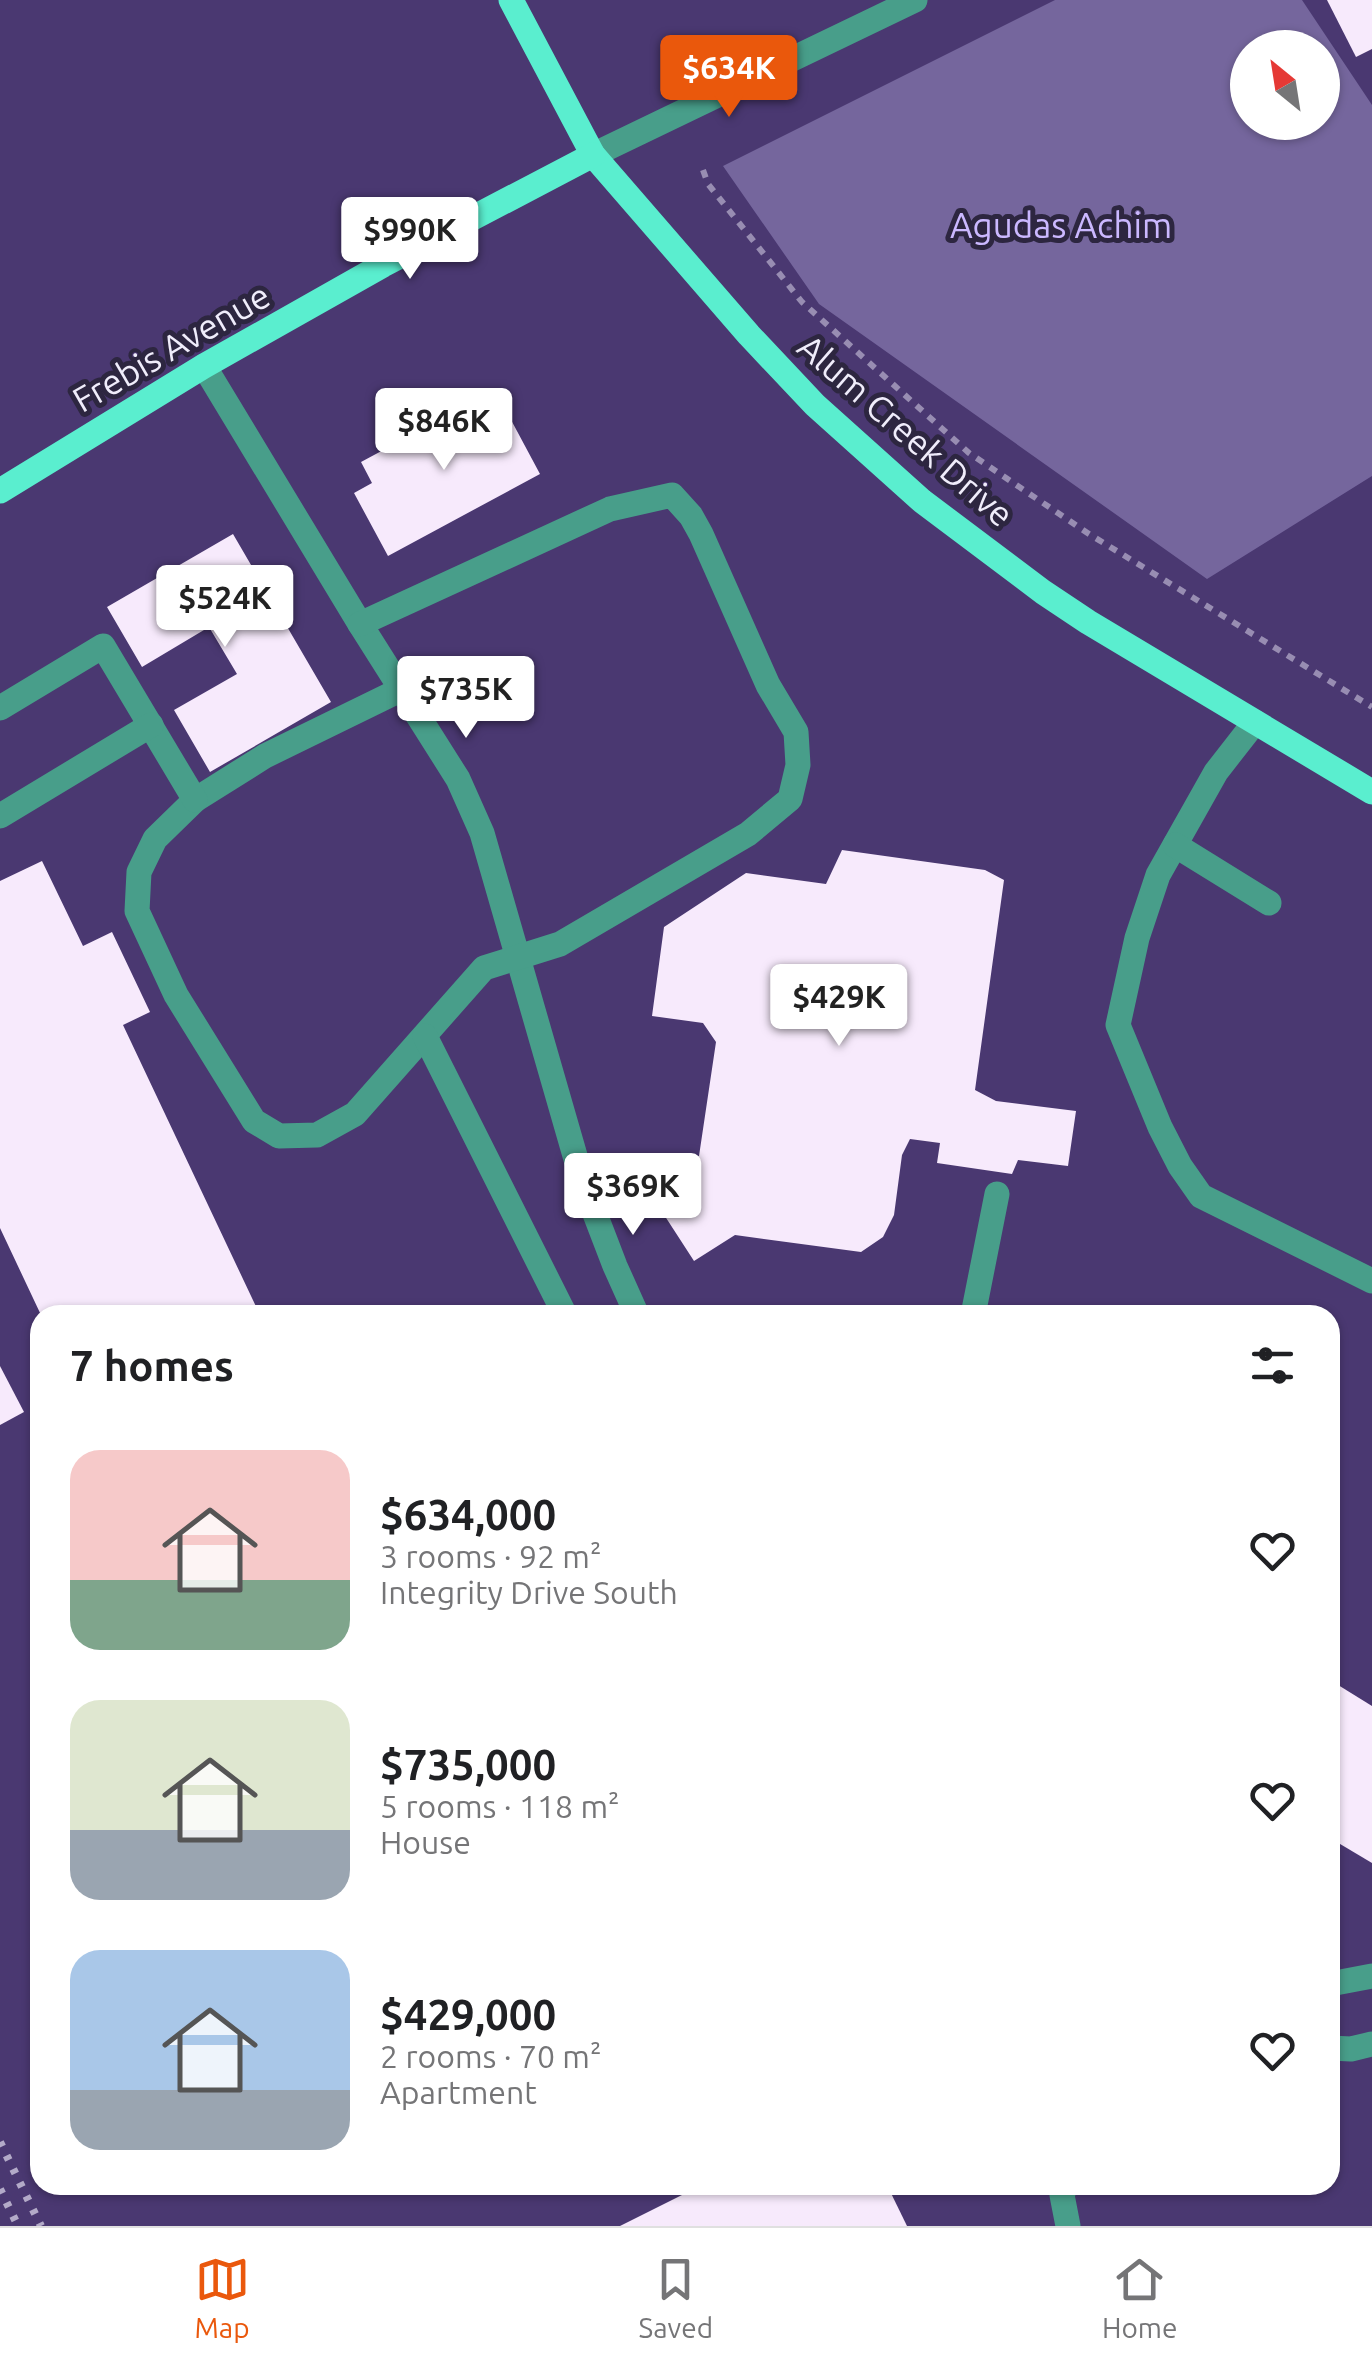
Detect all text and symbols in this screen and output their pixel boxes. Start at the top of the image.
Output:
north arrow [1230,30,1340,140]
map controls [1230,30,1340,140]
pin: $634K [659,35,799,120]
text: $634K [682,49,776,85]
pin: $990K [340,197,480,282]
park label: Agudas Achim [950,205,1172,245]
text: $990K [363,211,457,247]
street label: Frebis Avenue [66,275,276,419]
street label: Alum Creek Drive [790,326,1022,534]
pin: $846K [374,388,514,473]
text: $846K [397,402,491,438]
pin: $524K [155,565,295,650]
text: $524K [178,579,272,615]
pin: $735K [396,656,536,741]
text: $735K [419,670,513,706]
pin: $429K [769,964,909,1049]
text: $429K [792,978,886,1014]
pin: $369K [563,1153,703,1238]
text: $369K [586,1167,680,1203]
icon: filters [1245,1338,1300,1393]
text: 7 homes [70,1342,234,1389]
icon: home [150,1490,270,1610]
text: $634,000 [380,1491,556,1538]
icon: heart [1245,1523,1300,1578]
text: 3 rooms · 92 m² [380,1538,601,1574]
text: Integrity Drive South [380,1574,678,1610]
icon: home [150,1740,270,1860]
text: $735,000 [380,1741,556,1788]
icon: heart [1245,1773,1300,1828]
text: 5 rooms · 118 m² [380,1788,620,1824]
text: House [380,1824,471,1860]
icon: home [150,1990,270,2110]
text: $429,000 [380,1991,556,2038]
icon: heart [1245,2023,1300,2078]
text: 2 rooms · 70 m² [380,2038,601,2074]
text: Apartment [380,2074,537,2110]
tab: Map [194,2252,250,2343]
tab: Saved [639,2252,713,2343]
tab: Home [1102,2252,1178,2343]

